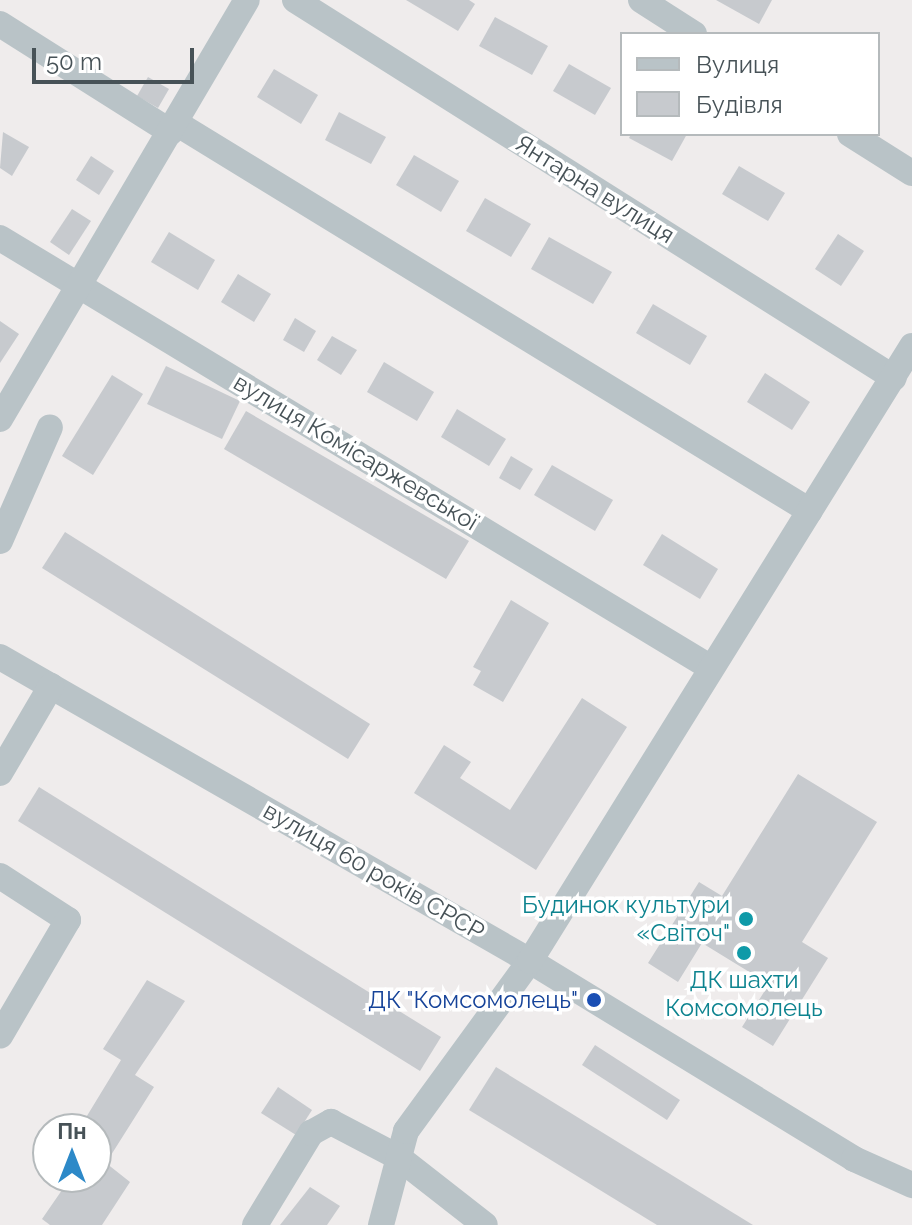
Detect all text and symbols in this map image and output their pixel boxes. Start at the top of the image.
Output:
scale bar [36,32,198,82]
legend [620,32,880,136]
text: 50 m [46,47,102,76]
text: Вулиця [696,50,779,79]
text: Будівля [696,90,783,119]
street label: Янтарна вулиця [510,129,680,249]
street label: вулиця Комісаржевської [229,368,483,536]
street label: вулиця 60 років СРСР [259,796,489,946]
place label: Будинок культури «Світоч" [522,891,730,947]
marker: Будинок культури «Світоч" [737,910,755,928]
marker: ДК шахти Комсомолець [735,944,753,962]
place label: ДК шахти Комсомолець [665,966,823,1022]
place label: ДК "Комсомолець" [367,986,578,1014]
marker: ДК "Комсомолець" [585,991,603,1009]
north arrow [32,1113,112,1193]
text: Пн [57,1118,87,1144]

